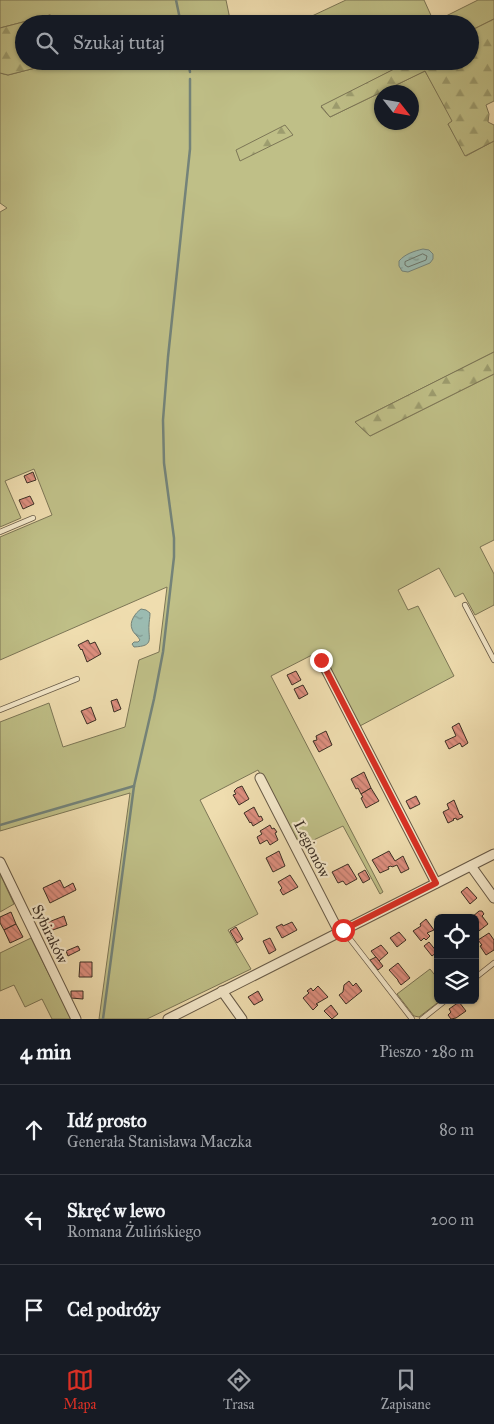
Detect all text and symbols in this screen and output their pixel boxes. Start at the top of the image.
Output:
search box [15,15,479,70]
icon: search [33,29,61,57]
text: Szukaj tutaj [73,31,165,54]
north arrow [374,85,419,130]
route end [310,649,333,672]
street label: Legionów [290,817,334,881]
street label: Sybiraków [28,902,72,966]
map controls [434,914,479,1004]
button: locate [434,914,479,959]
route start [332,919,355,942]
button: layers [434,959,479,1004]
text: 4 min [20,1039,71,1065]
text: Pieszo · 280 m [379,1042,474,1061]
text: Idź prosto [67,1109,147,1132]
icon: ahead [20,1116,48,1144]
text: 80 m [439,1120,474,1139]
text: Generała Stanisława Maczka [67,1132,252,1151]
text: Skręć w lewo [67,1199,165,1222]
icon: left [20,1206,48,1234]
text: 200 m [431,1210,474,1229]
text: Romana Żulińskiego [67,1222,201,1241]
icon: arrive [20,1296,48,1324]
text: Cel podróży [67,1298,160,1321]
tab: Mapa [63,1366,96,1413]
tab: Trasa [223,1366,254,1413]
tab: Zapisane [381,1366,431,1413]

